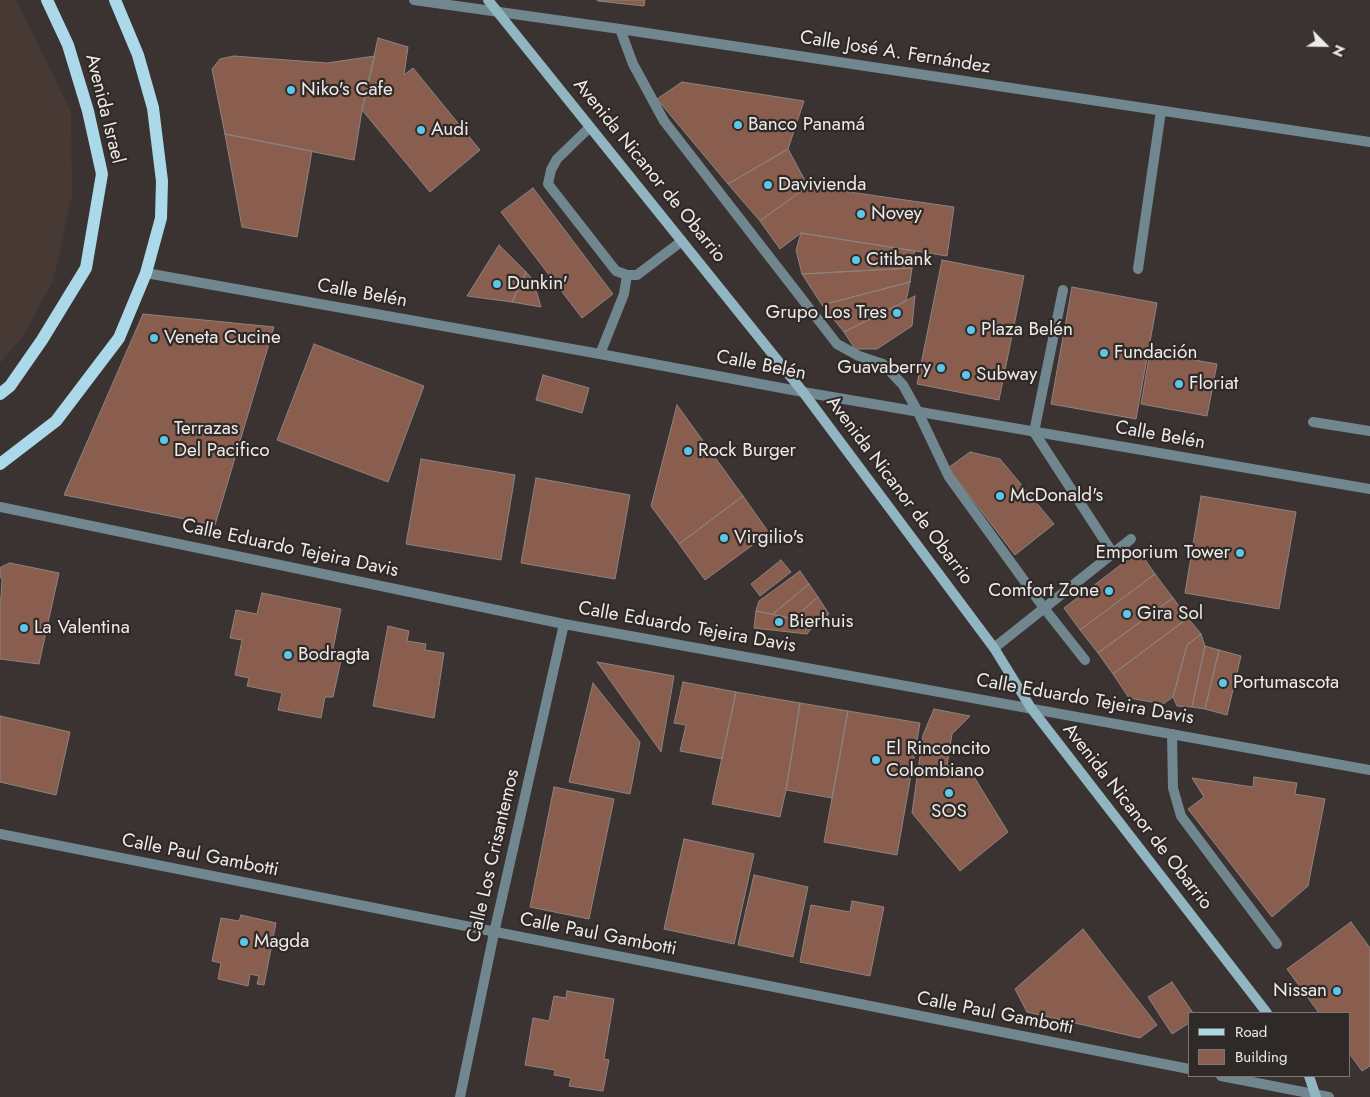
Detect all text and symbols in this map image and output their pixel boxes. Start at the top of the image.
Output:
north arrow [1300,20,1350,70]
street label: Calle José A. Fernández [798,27,992,79]
text: N [1327,42,1350,60]
street label: Avenida Israel [79,52,129,166]
street label: Avenida Nicanor de Obarrio [568,74,730,268]
place label: Niko's Cafe [301,79,393,101]
marker: Niko's Cafe [285,84,297,96]
place label: Banco Panamá [748,114,865,136]
place label: Audi [431,119,469,141]
marker: Banco Panamá [732,119,744,131]
marker: Audi [415,124,427,136]
place label: Davivienda [778,174,866,196]
marker: Davivienda [762,179,774,191]
place label: Novey [871,203,922,225]
marker: Novey [855,208,867,220]
place label: Citibank [866,249,932,271]
marker: Citibank [850,254,862,266]
place label: Dunkin' [507,273,568,295]
street label: Calle Belén [315,275,409,313]
marker: Dunkin' [491,278,503,290]
place label: Grupo Los Tres [766,302,887,324]
marker: Grupo Los Tres [891,307,903,319]
place label: Plaza Belén [981,319,1073,341]
marker: Plaza Belén [965,324,977,336]
place label: Veneta Cucine [164,327,281,349]
marker: Veneta Cucine [148,332,160,344]
place label: Fundación [1114,342,1197,364]
street label: Calle Belén [714,346,808,386]
marker: Fundación [1098,347,1110,359]
place label: Guavaberry [837,357,931,379]
marker: Guavaberry [935,362,947,374]
place label: Subway [976,364,1037,386]
marker: Subway [960,369,972,381]
place label: Floriat [1189,373,1238,395]
marker: Floriat [1173,378,1185,390]
street label: Avenida Nicanor de Obarrio [821,392,977,590]
street label: Calle Belén [1113,417,1207,455]
place label: Terrazas Del Pacifico [174,418,270,462]
marker: Terrazas Del Pacifico [158,434,170,446]
place label: Rock Burger [698,440,796,462]
marker: Rock Burger [682,445,694,457]
place label: McDonald's [1010,485,1103,507]
marker: McDonald's [994,490,1006,502]
street label: Calle Eduardo Tejeira Davis [180,515,400,583]
place label: Virgilio's [734,527,804,549]
marker: Virgilio's [718,532,730,544]
place label: Emporium Tower [1096,542,1230,564]
marker: Emporium Tower [1234,547,1246,559]
place label: Comfort Zone [988,580,1099,602]
marker: Comfort Zone [1103,585,1115,597]
street label: Calle Eduardo Tejeira Davis [576,598,798,658]
place label: Gira Sol [1137,603,1203,625]
marker: Gira Sol [1121,608,1133,620]
place label: Bierhuis [789,611,853,633]
marker: Bierhuis [773,616,785,628]
place label: La Valentina [34,617,130,639]
marker: La Valentina [18,622,30,634]
place label: Bodragta [298,644,370,666]
marker: Bodragta [282,649,294,661]
street label: Calle Eduardo Tejeira Davis [974,670,1196,730]
place label: Portumascota [1233,672,1339,694]
marker: Portumascota [1217,677,1229,689]
street label: Avenida Nicanor de Obarrio [1057,719,1217,915]
place label: El Rinconcito Colombiano [886,738,990,782]
marker: El Rinconcito Colombiano [870,754,882,766]
street label: Calle Los Crisantemos [463,767,525,945]
marker: SOS [943,787,955,799]
place label: SOS [931,801,967,823]
street label: Calle Paul Gambotti [120,830,280,882]
street label: Calle Paul Gambotti [518,909,678,961]
place label: Magda [254,931,309,953]
marker: Magda [238,936,250,948]
place label: Nissan [1273,980,1327,1002]
marker: Nissan [1331,985,1343,997]
street label: Calle Paul Gambotti [915,988,1075,1040]
legend [1188,1012,1350,1077]
text: Road [1235,1021,1267,1043]
text: Building [1235,1046,1287,1068]

